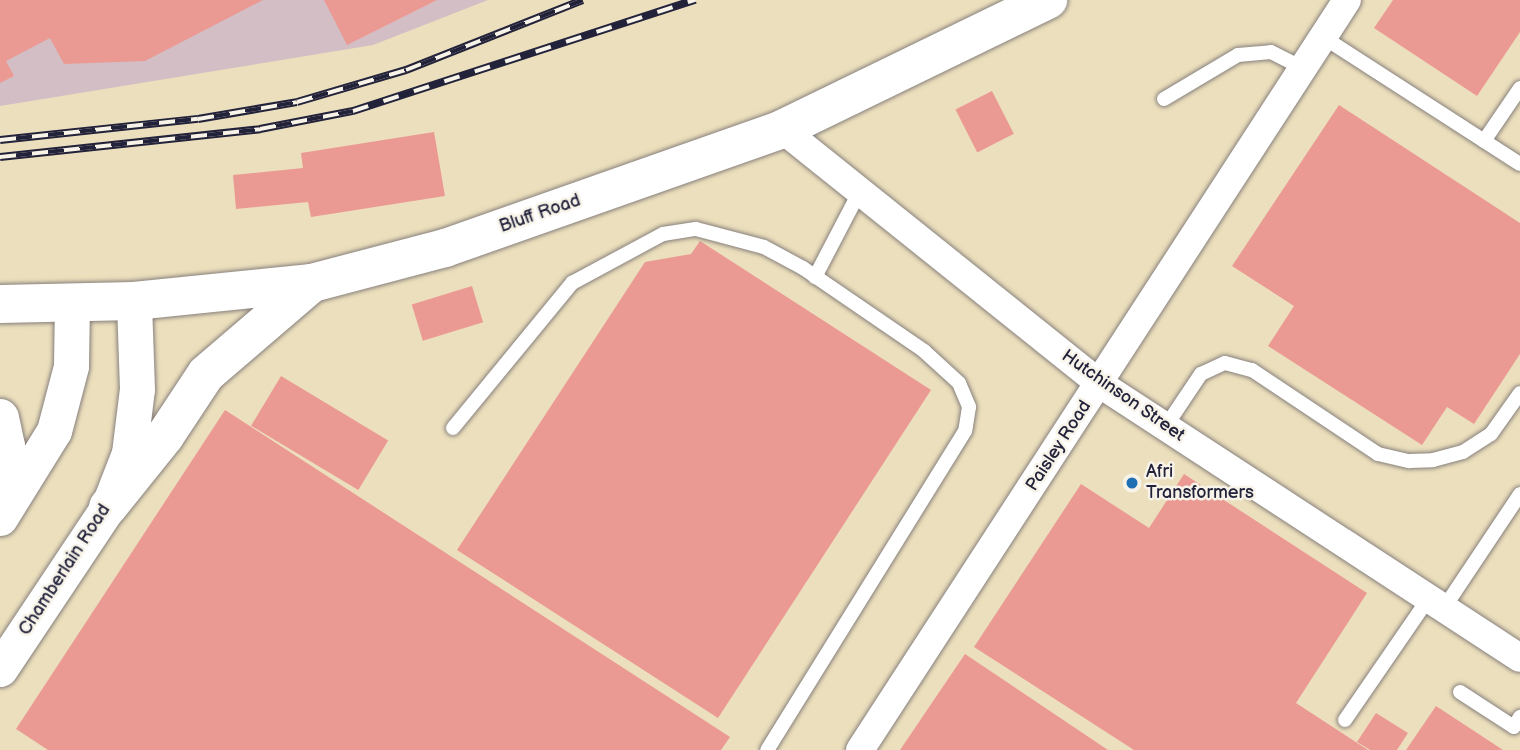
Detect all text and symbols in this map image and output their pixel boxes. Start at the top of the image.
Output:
street label: Bluff Road [497,190,583,238]
street label: Hutchinson Street [1057,345,1189,447]
street label: Paisley Road [1021,396,1097,496]
place label: Afri Transformers [1146,462,1254,504]
marker: Afri Transformers [1124,475,1140,491]
street label: Chamberlain Road [15,500,115,640]

